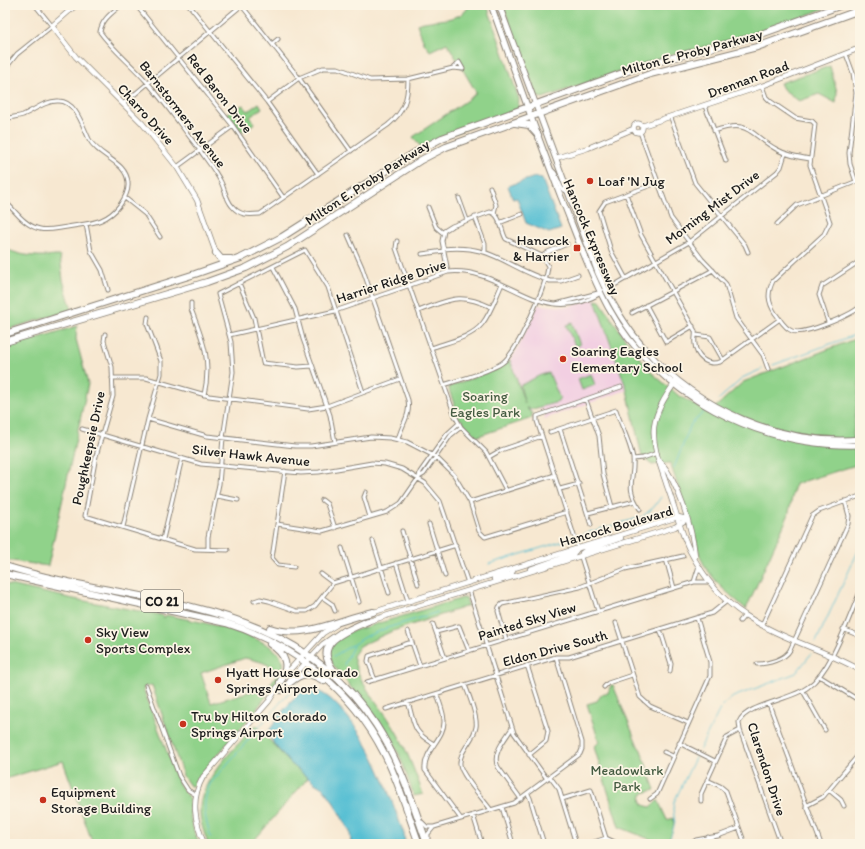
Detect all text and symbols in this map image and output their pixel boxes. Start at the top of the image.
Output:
street label: Milton E. Proby Parkway [620,25,765,79]
street label: Red Baron Drive [183,50,256,137]
street label: Barnstormers Avenue [136,57,230,171]
street label: Drennan Road [705,57,792,102]
street label: Charro Drive [114,80,178,149]
street label: Milton E. Proby Parkway [302,136,433,229]
street label: Morning Mist Drive [662,166,763,248]
place label: Loaf 'N Jug [598,173,665,190]
street label: Hancock Expressway [559,176,624,298]
marker: Loaf 'N Jug [585,176,595,186]
place label: Hancock & Harrier [513,232,570,265]
marker: Hancock & Harrier [572,243,582,253]
street label: Harrier Ridge Drive [334,256,449,307]
place label: Soaring Eagles Elementary School [571,343,683,376]
marker: Soaring Eagles Elementary School [558,354,568,364]
park label: Soaring Eagles Park [450,388,520,421]
street label: Poughkeepsie Drive [68,389,109,507]
street label: Silver Hawk Avenue [191,441,311,470]
street label: Hancock Boulevard [558,502,675,551]
road number: CO 21 [141,590,183,612]
street label: Painted Sky View [476,598,579,645]
place label: Sky View Sports Complex [96,624,191,657]
street label: Eldon Drive South [501,626,610,671]
marker: Sky View Sports Complex [83,635,93,645]
place label: Hyatt House Colorado Springs Airport [226,664,358,697]
marker: Hyatt House Colorado Springs Airport [213,675,223,685]
place label: Tru by Hilton Colorado Springs Airport [191,708,327,741]
marker: Tru by Hilton Colorado Springs Airport [178,719,188,729]
street label: Clarendon Drive [743,720,790,818]
park label: Meadowlark Park [591,762,663,795]
place label: Equipment Storage Building [51,784,152,817]
marker: Equipment Storage Building [38,795,48,805]

